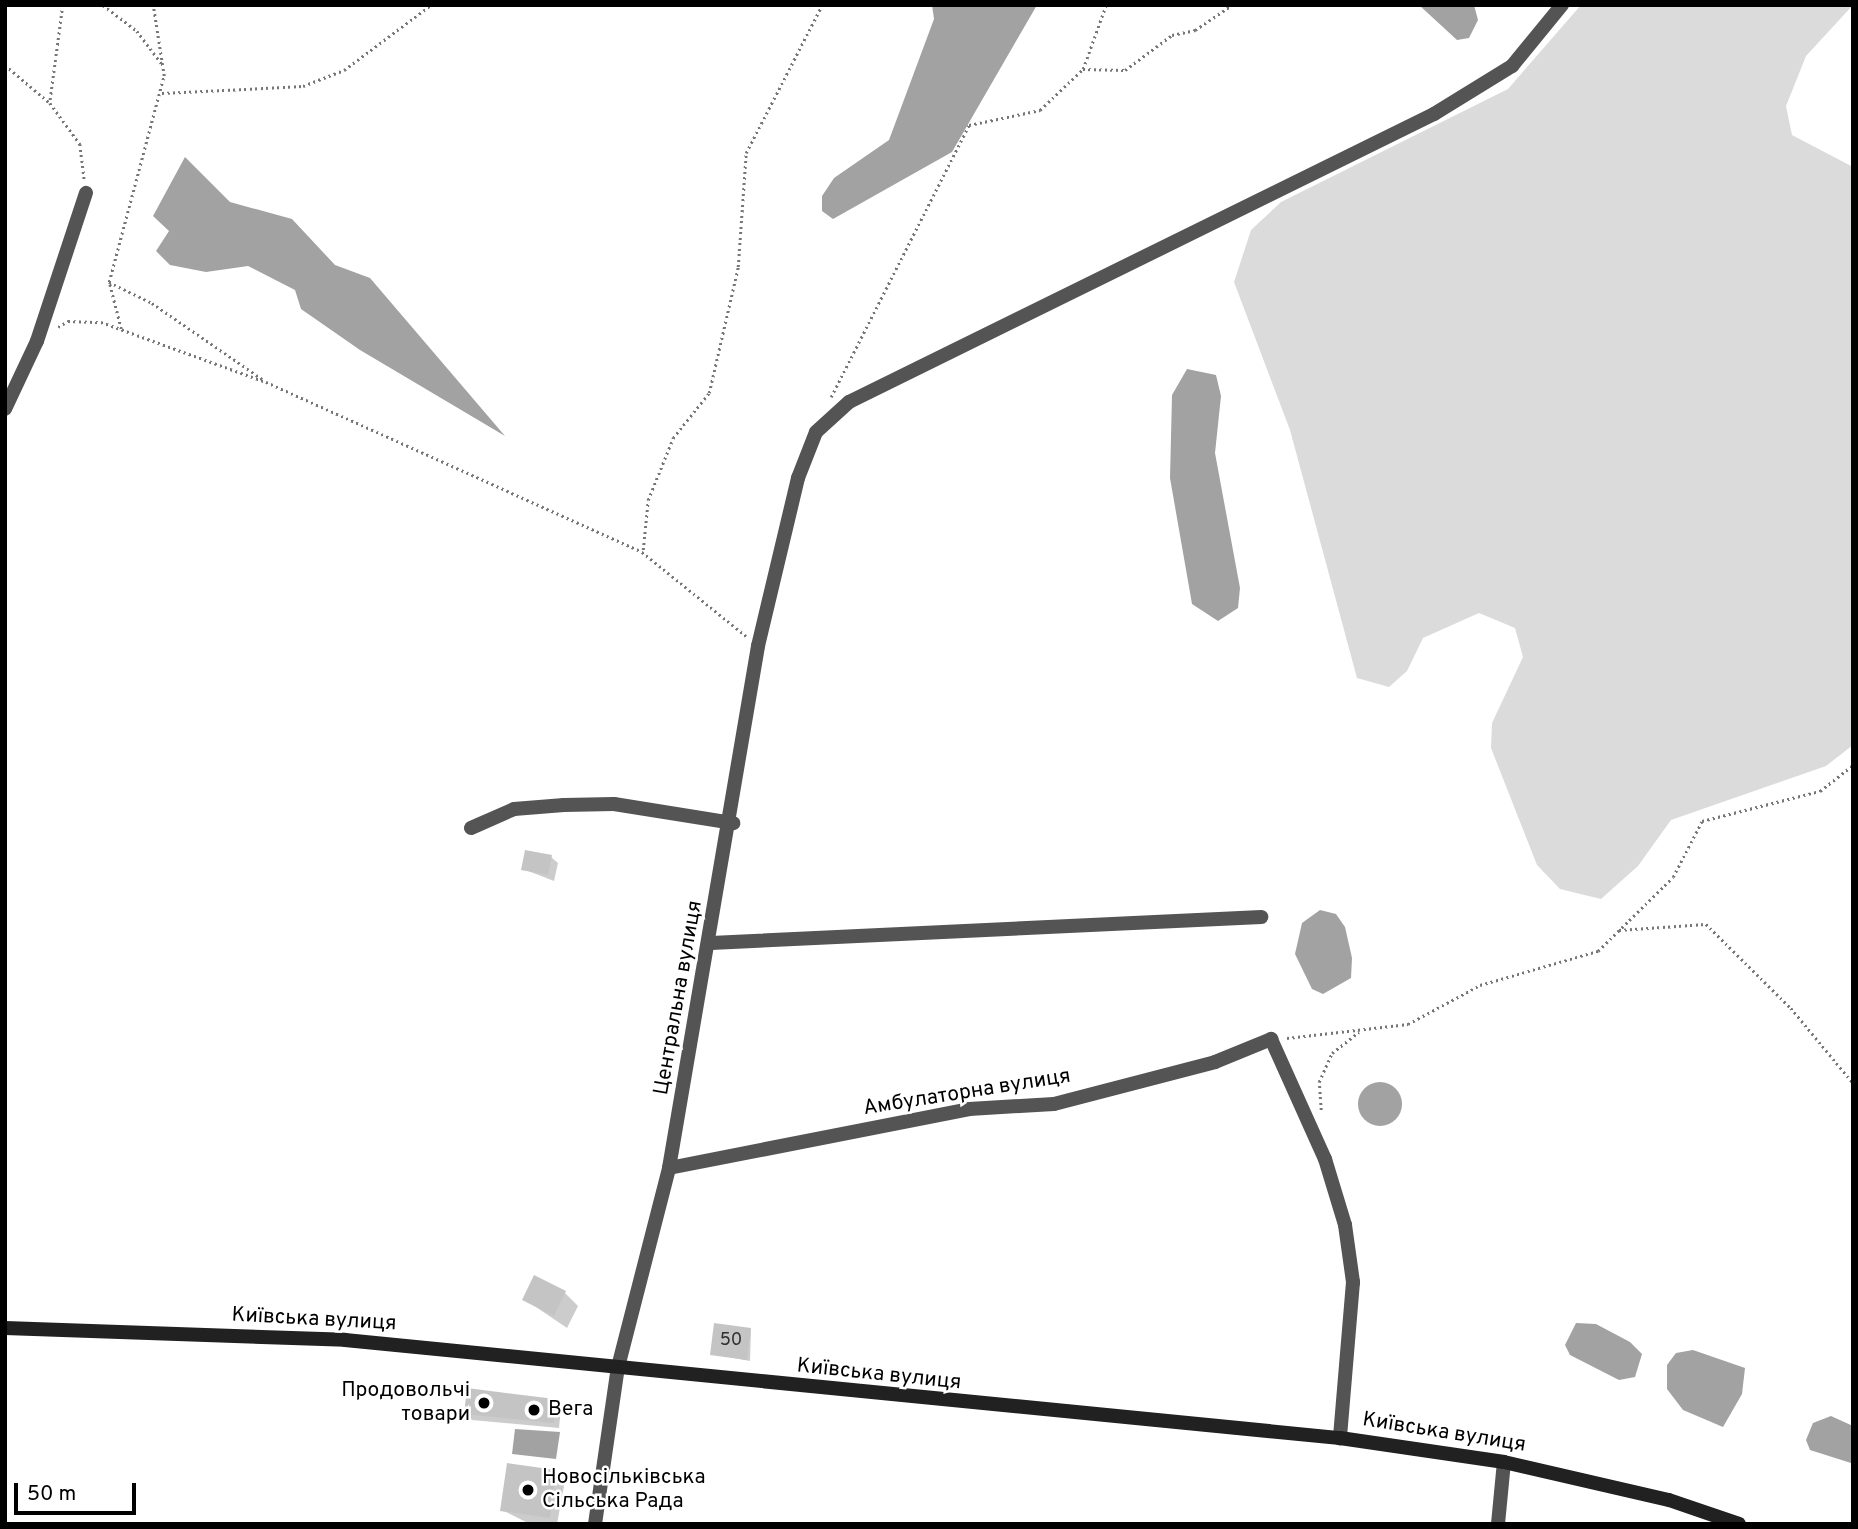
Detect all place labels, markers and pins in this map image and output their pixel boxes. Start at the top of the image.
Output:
place label: Продовольчі товари [341,1378,470,1428]
marker: Продовольчі товари [476,1395,492,1411]
place label: Вега [548,1397,593,1423]
marker: Вега [526,1402,542,1418]
place label: Новосільківська Сільська Рада [542,1465,706,1515]
marker: Новосільківська Сільська Рада [520,1482,536,1498]

